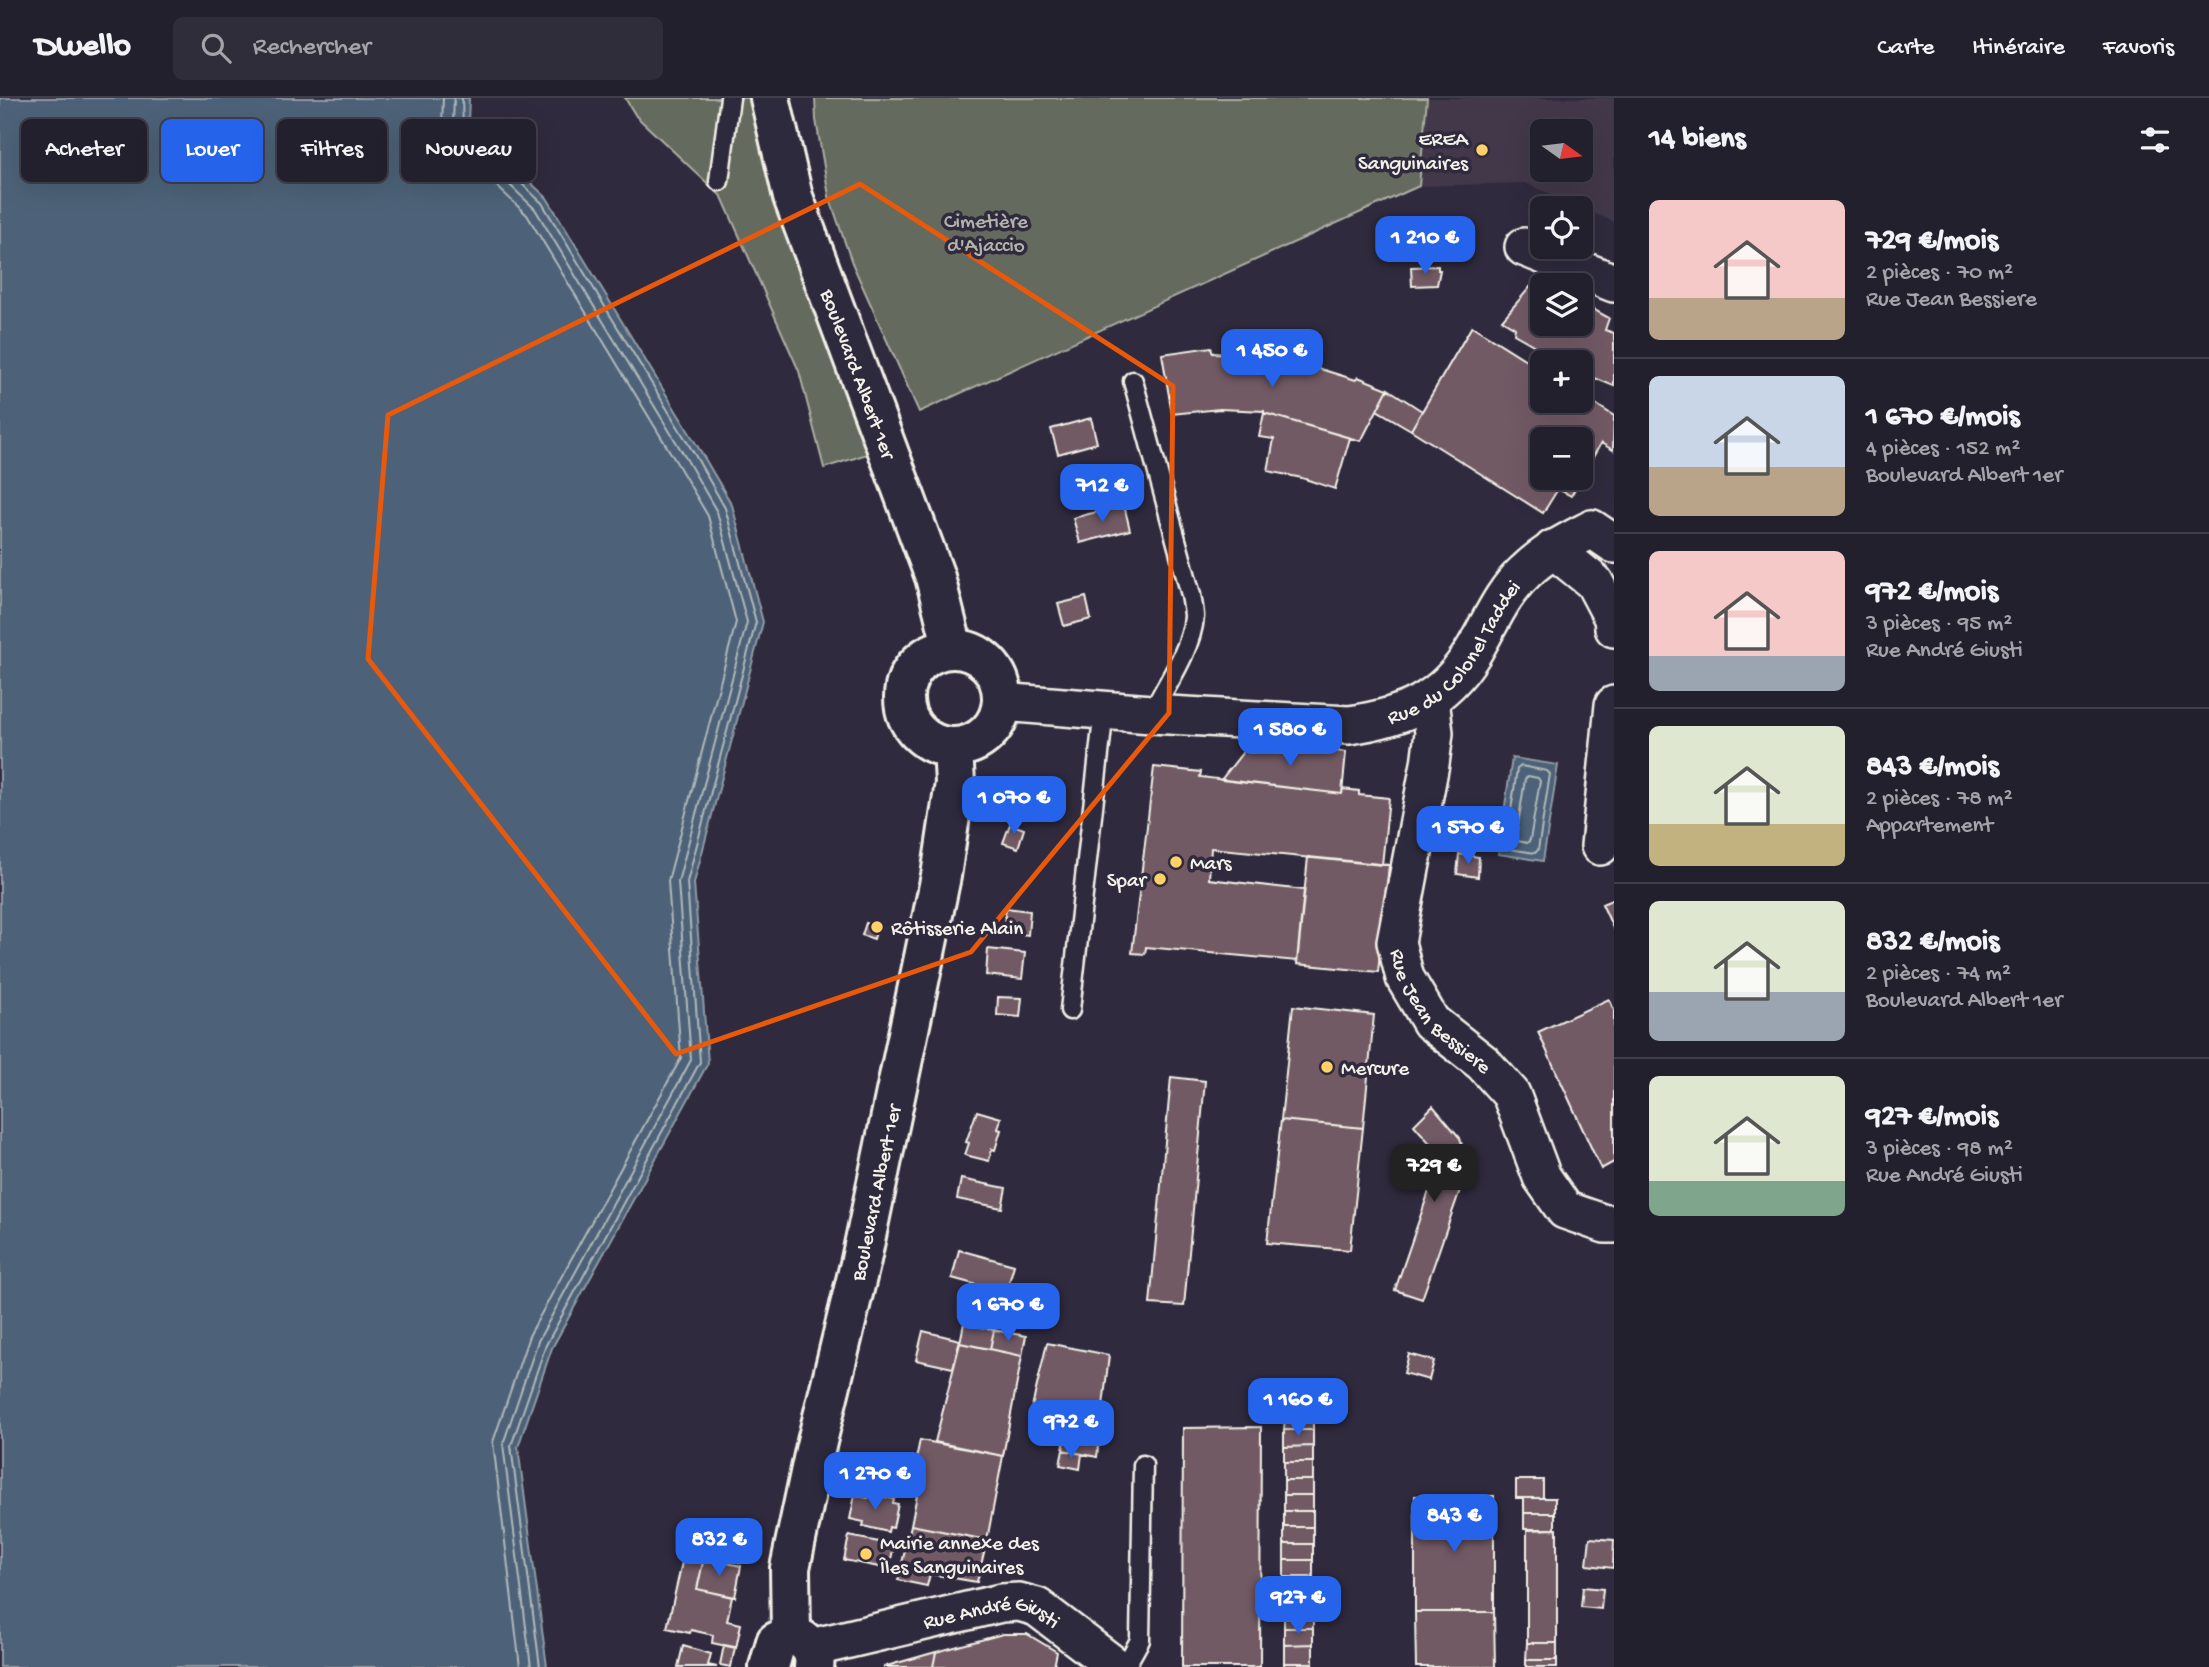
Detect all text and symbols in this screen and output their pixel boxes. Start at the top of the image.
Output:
search box [173,17,663,80]
text: Dwello [35,29,131,67]
icon: search [197,29,235,67]
text: Rechercher [253,33,371,64]
text: Carte [1877,34,1934,63]
text: Itinéraire [1972,34,2065,63]
text: Favoris [2103,34,2174,63]
chip: Acheter [21,119,147,182]
chip: Louer [161,119,263,182]
chip: Filtres [277,119,387,182]
chip: Nouveau [401,119,536,182]
north arrow [1530,119,1592,182]
map controls [1530,119,1593,490]
icon: filters [2136,121,2174,159]
text: 14 biens [1649,123,1746,158]
place label: EREA Sanguinaires [1358,129,1470,178]
marker: EREA Sanguinaires [1474,142,1490,158]
button: locate [1530,196,1593,259]
park label: Cimetière d'Ajaccio [944,211,1029,260]
pin: 1 210 € [1360,216,1490,276]
text: 1 210 € [1391,225,1459,252]
text: 729 €/mois [1866,225,1998,260]
icon: home [1705,228,1789,312]
text: 2 pièces · 70 m² [1866,260,2013,287]
button: layers [1530,273,1593,336]
street label: Boulevard Albert 1er [812,285,899,465]
text: Rue Jean Bessiere [1866,287,2037,314]
pin: 1 450 € [1207,330,1337,389]
text: 1 450 € [1237,338,1307,365]
button: + [1530,350,1593,413]
text: 1 670 €/mois [1866,401,2020,436]
icon: home [1705,404,1789,488]
button: − [1530,427,1593,490]
text: 4 pièces · 152 m² [1866,436,2020,463]
text: Boulevard Albert 1er [1866,463,2062,490]
pin: 712 € [1053,464,1151,524]
text: 712 € [1076,473,1128,500]
text: 972 €/mois [1866,576,1998,611]
street label: Rue du Colonel Taddei [1385,577,1527,732]
icon: home [1705,579,1789,663]
text: 3 pièces · 95 m² [1866,611,2012,638]
text: Rue André Giusti [1866,638,2023,665]
pin: 1 580 € [1225,708,1355,768]
text: 1 580 € [1254,717,1326,744]
text: 843 €/mois [1866,751,1999,786]
icon: home [1705,754,1789,838]
pin: 1 070 € [949,776,1079,836]
text: 1 070 € [978,785,1050,812]
text: 2 pièces · 78 m² [1866,786,2013,813]
pin: 1 570 € [1403,806,1533,866]
text: Appartement [1866,813,1993,840]
text: 1 570 € [1433,815,1504,842]
place label: Mars [1190,853,1233,878]
marker: Mars [1168,854,1184,870]
place label: Spar [1107,870,1148,895]
marker: Spar [1152,871,1168,887]
place label: Rôtisserie Alain [891,918,1023,943]
marker: Rôtisserie Alain [869,919,885,935]
text: 832 €/mois [1866,926,1999,961]
icon: home [1705,929,1789,1013]
street label: Rue Jean Bessiere [1382,947,1496,1081]
text: 2 pièces · 74 m² [1866,961,2011,988]
text: Boulevard Albert 1er [1866,988,2062,1015]
place label: Mercure [1341,1058,1410,1083]
marker: Mercure [1319,1059,1335,1075]
street label: Boulevard Albert 1er [847,1101,909,1285]
text: 927 €/mois [1866,1101,1998,1136]
icon: home [1705,1104,1789,1188]
text: 3 pièces · 98 m² [1866,1136,2013,1163]
pin: 729 € [1385,1144,1483,1204]
text: 729 € [1407,1153,1461,1180]
text: Rue André Giusti [1866,1163,2023,1190]
pin: 1 670 € [943,1284,1073,1343]
text: 1 670 € [973,1292,1043,1319]
pin: 1 160 € [1233,1378,1363,1438]
text: 1 160 € [1264,1387,1332,1414]
pin: 972 € [1022,1400,1120,1460]
text: 972 € [1044,1409,1098,1436]
pin: 1 270 € [810,1452,940,1512]
text: 1 270 € [840,1461,910,1488]
pin: 843 € [1405,1494,1503,1554]
text: 843 € [1427,1503,1481,1530]
pin: 832 € [670,1518,768,1578]
text: 832 € [692,1527,746,1554]
place label: Mairie annexe des Îles Sanguinaires [879,1533,1040,1582]
marker: Mairie annexe des Îles Sanguinaires [858,1546,874,1562]
pin: 927 € [1249,1576,1347,1636]
text: 927 € [1271,1585,1325,1612]
street label: Rue André Giusti [921,1592,1064,1637]

